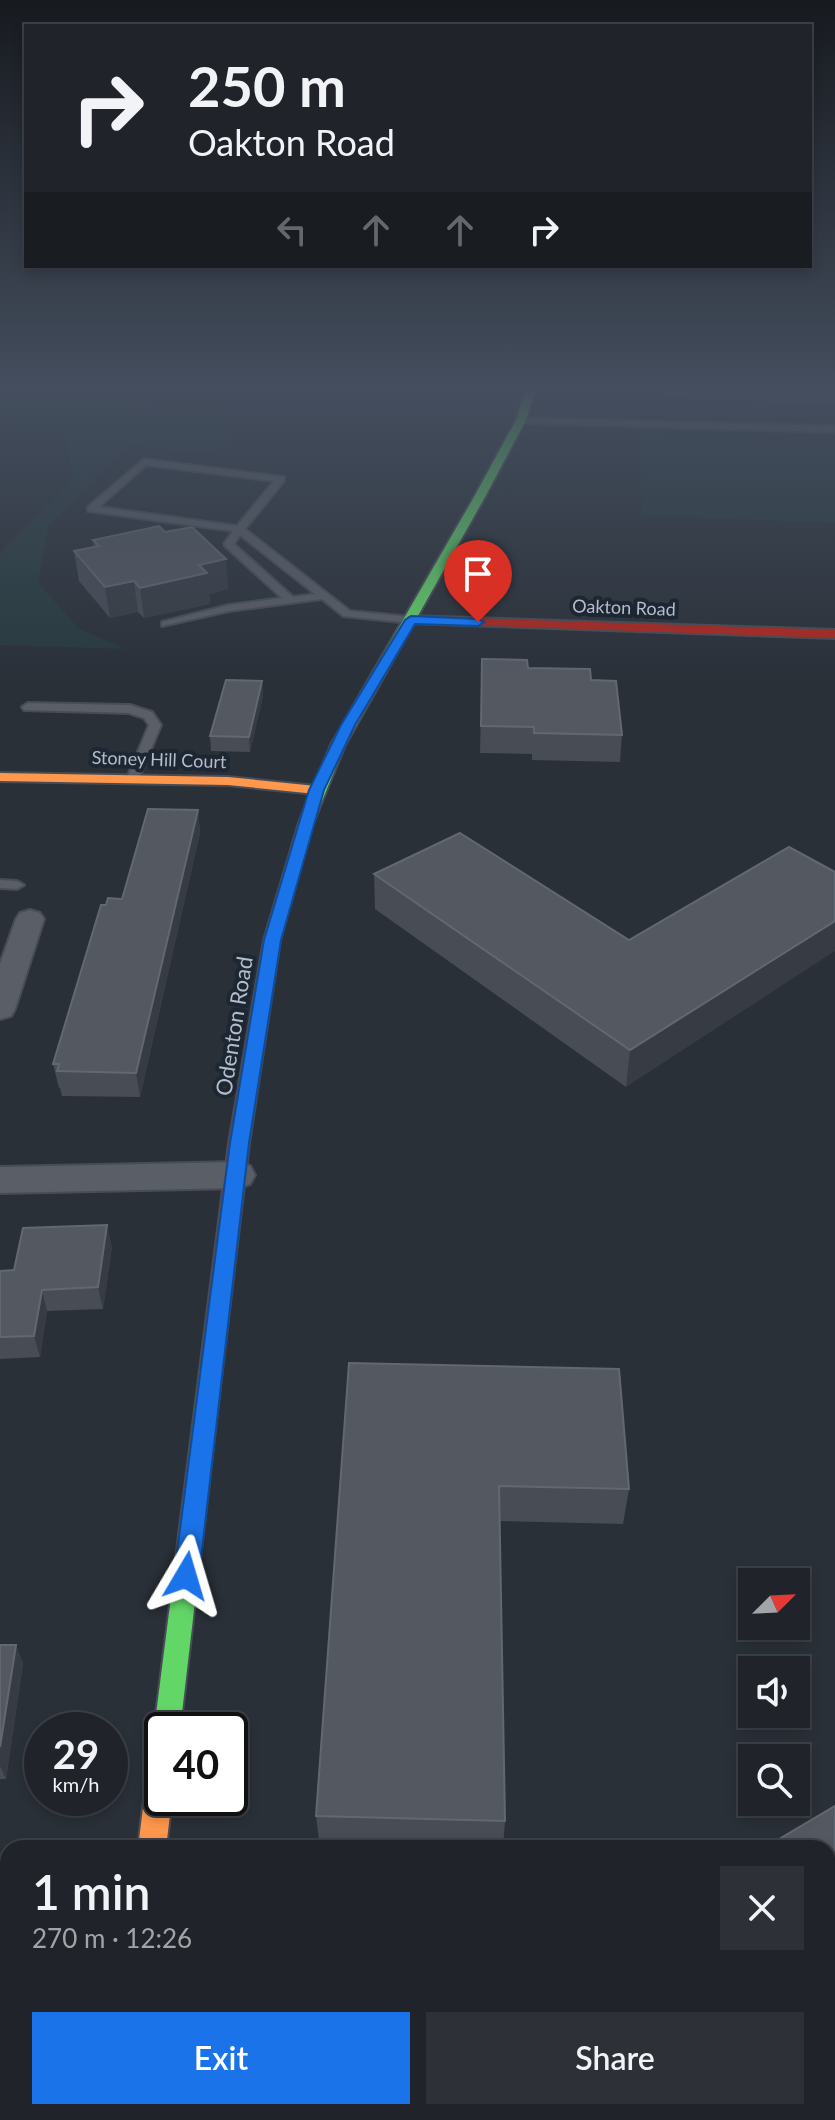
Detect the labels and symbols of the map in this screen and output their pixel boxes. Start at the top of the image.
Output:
pin [444,540,512,622]
street label: Oakton Road [572,594,676,620]
street label: Stoney Hill Court [91,746,227,772]
street label: Odenton Road [209,954,258,1097]
position arrow [144,1534,228,1618]
north arrow [738,1568,810,1640]
speed limit sign: 40 [144,1712,248,1816]

